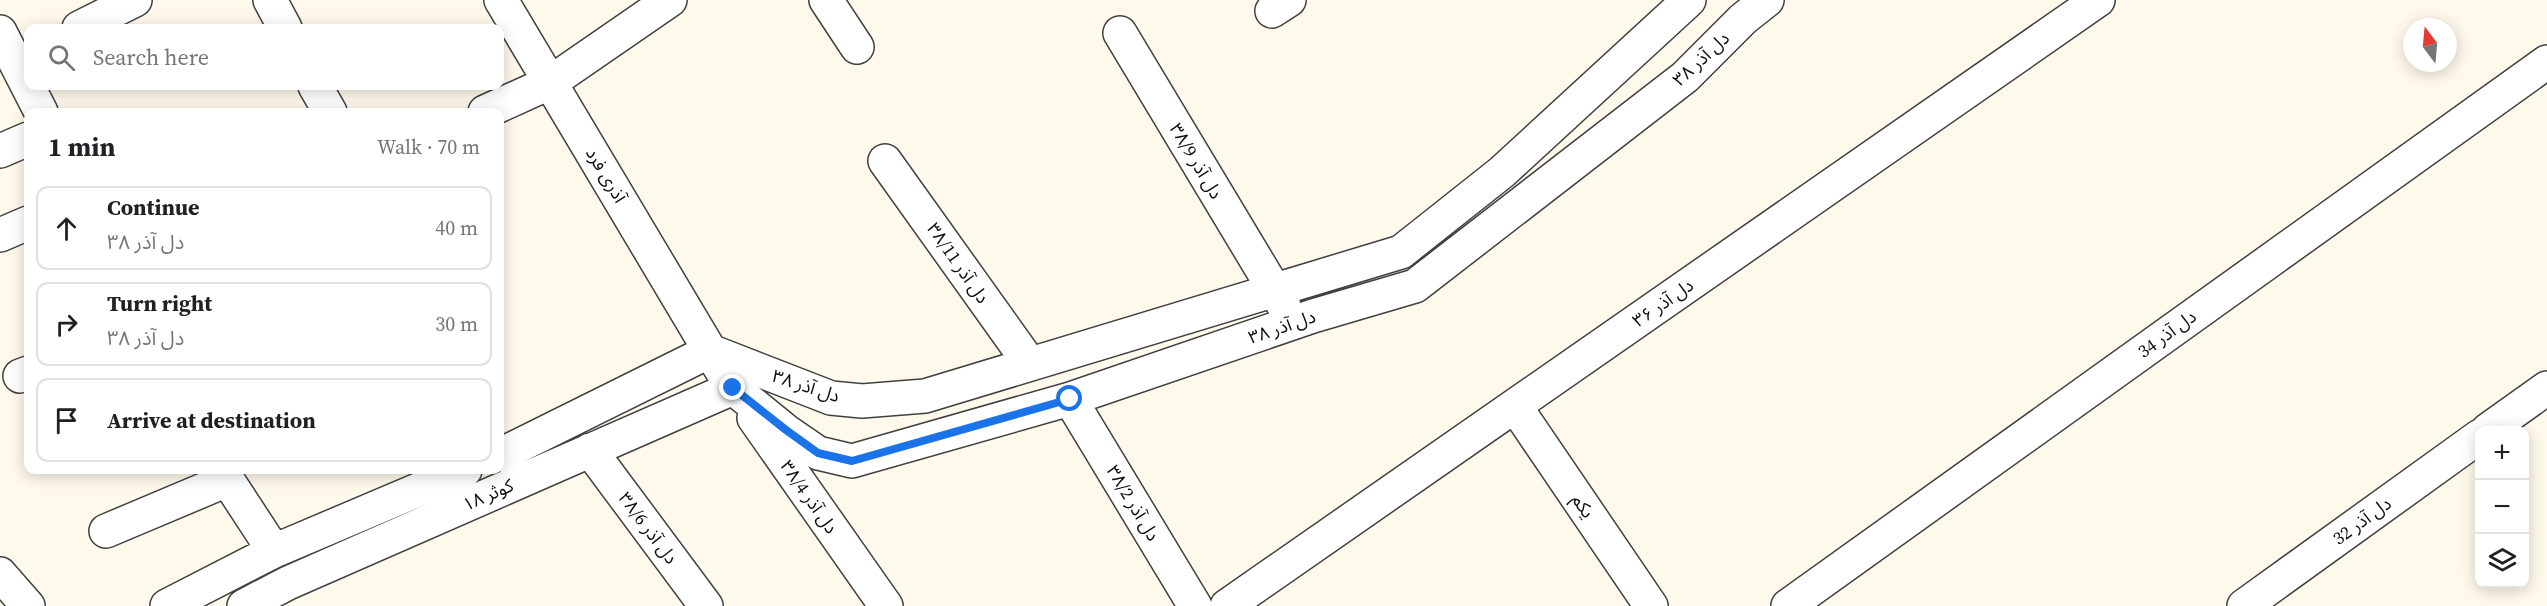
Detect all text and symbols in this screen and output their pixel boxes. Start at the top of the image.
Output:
north arrow [2403,18,2457,72]
search box [24,24,504,90]
street label: دل آذر ۳۸ [1667,26,1735,91]
icon: search [45,41,78,74]
text: Search here [93,42,209,72]
street label: دل آذر ۳۸/9 [1164,118,1229,203]
text: 1 min [48,129,115,165]
text: Walk · 70 m [377,133,480,161]
street label: آذری فرد [580,142,633,208]
text: Continue [107,192,200,222]
icon: ahead [50,212,83,245]
text: 40 m [435,214,478,242]
street label: دل آذر ۳۸/11 [921,217,995,308]
text: دل آذر ۳۸ [107,228,184,256]
street label: دل آذر ۳۶ [1627,272,1698,333]
text: Turn right [107,288,212,318]
street label: دل آذر ۳۸ [1245,303,1319,350]
street label: دل آذر 34 [2132,304,2201,363]
icon: right [50,308,83,341]
text: 30 m [435,310,478,338]
text: دل آذر ۳۸ [107,324,184,352]
street label: دل آذر ۳۸ [769,363,843,408]
route end [719,374,745,400]
route start [1056,385,1082,411]
icon: arrive [50,404,83,437]
text: Arrive at destination [107,405,316,435]
map controls [2475,426,2529,588]
button: + [2475,426,2529,480]
street label: دل آذر ۳۸/4 [775,455,844,538]
street label: دل آذر ۳۸/2 [1101,460,1166,545]
street label: کوثر ۱۸ [458,472,518,517]
button: − [2475,480,2529,534]
street label: دل آذر ۳۸/6 [613,486,684,569]
street label: یکم [1565,489,1601,523]
street label: دل آذر 32 [2327,491,2396,550]
button: layers [2475,534,2529,588]

